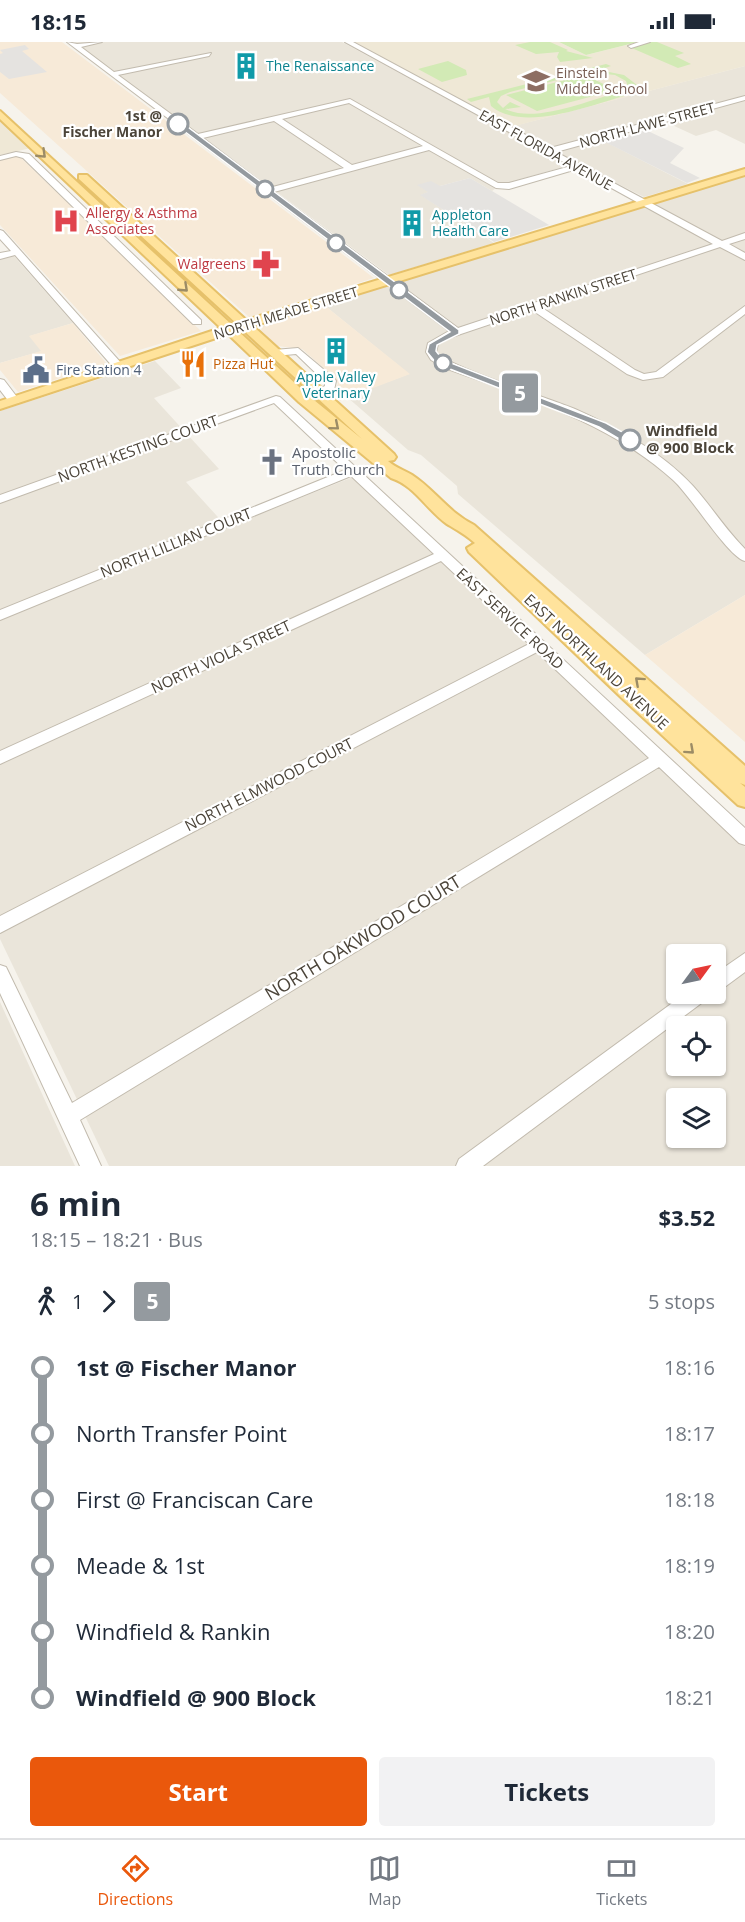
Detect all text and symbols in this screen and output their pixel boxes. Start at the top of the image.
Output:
text: 18:15 [30,6,87,36]
building icon: The Renaissance [231,51,261,81]
place label: The Renaissance [266,56,375,75]
place label: Einstein Middle School [556,63,648,98]
school or university icon: Einstein Middle School [521,66,551,96]
street label: NORTH LAWE STREET [577,97,717,152]
street label: EAST FLORIDA AVENUE [476,105,616,194]
place label: 1st @ Fischer Manor [63,106,163,141]
marker: 1st @ Fischer Manor [167,113,189,135]
one-way arrow [36,147,46,158]
unlabelled marker [256,180,274,198]
place label: Allergy & Asthma Associates [86,203,197,238]
place label: Appleton Health Care [432,205,509,240]
hospital icon: Allergy & Asthma Associates [51,206,81,236]
building icon: Appleton Health Care [397,208,427,238]
unlabelled marker [327,234,345,252]
pharmacy icon: Walgreens [251,249,281,279]
place label: Walgreens [177,254,246,273]
street label: NORTH RANKIN STREET [487,264,639,329]
one-way arrow [178,281,188,292]
street label: NORTH MEADE STREET [211,281,361,344]
unlabelled marker [390,281,408,299]
building icon: Apple Valley Veterinary [321,336,351,366]
restaurant icon: Pizza Hut [178,349,208,379]
place label: Pizza Hut [213,354,273,373]
unlabelled marker [434,354,452,372]
public building icon: Fire Station 4 [21,355,51,385]
place label: Fire Station 4 [56,360,142,379]
place label: Apple Valley Veterinary [296,367,377,402]
line badge: 5 [500,374,540,412]
text: 5 [514,379,526,407]
street label: NORTH KESTING COURT [55,409,221,486]
one-way arrow [328,418,339,429]
place label: Windfield @ 900 Block [646,420,735,457]
marker: Windfield @ 900 Block [619,429,641,451]
place label: Apostolic Truth Church [292,442,384,479]
church icon: Apostolic Truth Church [257,447,287,477]
street label: NORTH LILLIAN COURT [97,502,255,582]
street label: EAST SERVICE ROAD [453,563,569,673]
street label: EAST NORTHLAND AVENUE [520,589,673,734]
street label: NORTH VIOLA STREET [147,615,294,697]
one-way arrow [635,677,646,688]
street label: NORTH ELMWOOD COURT [181,733,357,835]
one-way arrow [683,743,694,754]
street label: NORTH OAKWOOD COURT [260,869,465,1005]
north arrow [666,944,726,1004]
map controls [666,944,726,1148]
button: locate [666,1016,726,1076]
button: layers [666,1088,726,1148]
text: 6 min [30,1181,122,1226]
text: $3.52 [658,1202,715,1232]
text: 18:15 – 18:21 · Bus [30,1226,203,1253]
icon: walk [30,1285,63,1318]
icon: forward [92,1285,125,1318]
text: 5 [146,1287,158,1315]
text: 1 [72,1288,83,1315]
text: 5 stops [648,1288,715,1315]
text: 1st @ Fischer Manor [76,1352,297,1382]
text: 18:16 [664,1354,715,1381]
text: North Transfer Point [76,1418,287,1448]
text: 18:17 [664,1420,715,1447]
text: First @ Franciscan Care [76,1484,313,1514]
text: 18:18 [664,1486,715,1513]
text: Meade & 1st [76,1550,205,1580]
text: 18:19 [664,1552,715,1579]
text: Windfield & Rankin [76,1616,271,1646]
text: 18:20 [664,1618,715,1645]
text: Windfield @ 900 Block [76,1682,316,1712]
text: 18:21 [664,1684,715,1711]
button: Start [30,1757,367,1826]
button: Tickets [379,1757,715,1826]
tab: Directions [98,1852,173,1910]
tab: Map [368,1852,401,1910]
tab: Tickets [596,1852,647,1910]

